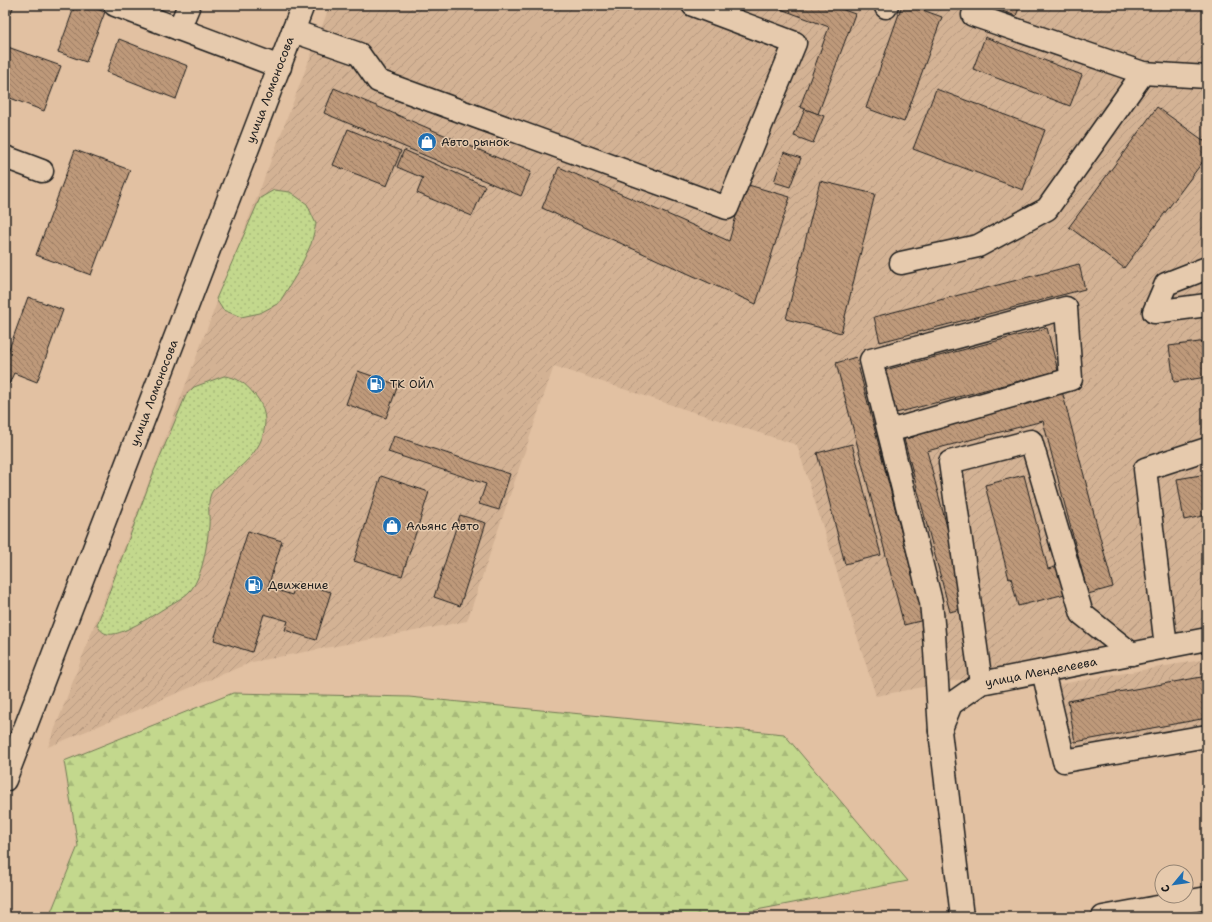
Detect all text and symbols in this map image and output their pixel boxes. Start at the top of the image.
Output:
street label: улица Ломоносова [242,34,298,146]
shop icon: Авто рынок [416,131,438,153]
place label: Авто рынок [441,134,510,150]
street label: улица Ломоносова [126,337,182,449]
fuel station icon: ТК ОЙЛ [365,373,387,395]
place label: ТК ОЙЛ [390,376,434,392]
shop icon: Альянс Авто [381,515,403,537]
place label: Альянс Авто [406,518,479,534]
fuel station icon: Движение [243,574,265,596]
place label: Движение [268,577,329,593]
street label: улица Менделеева [984,653,1099,691]
north arrow [1154,864,1194,904]
text: С [1157,882,1174,895]

